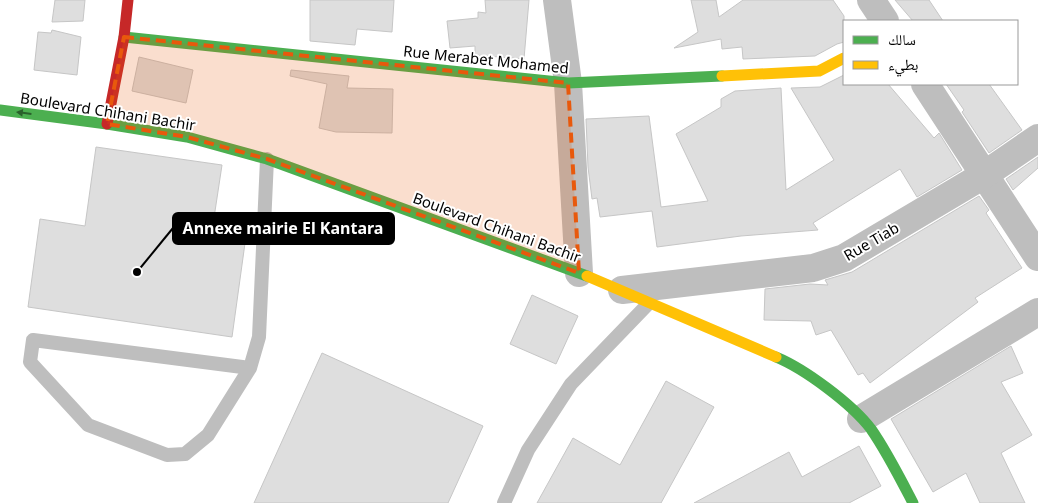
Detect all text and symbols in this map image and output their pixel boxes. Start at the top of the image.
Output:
legend [843,20,1018,85]
text: سالك [888,29,916,49]
street label: Rue Merabet Mohamed [402,40,570,78]
text: بطيء [888,54,918,77]
street label: Boulevard Chihani Bachir [19,87,197,135]
one-way arrow [16,109,32,117]
street label: Boulevard Chihani Bachir [410,187,584,267]
callout: Annexe mairie El Kantara [173,213,394,244]
text: Annexe mairie El Kantara [183,217,383,239]
street label: Rue Tiab [840,217,902,265]

